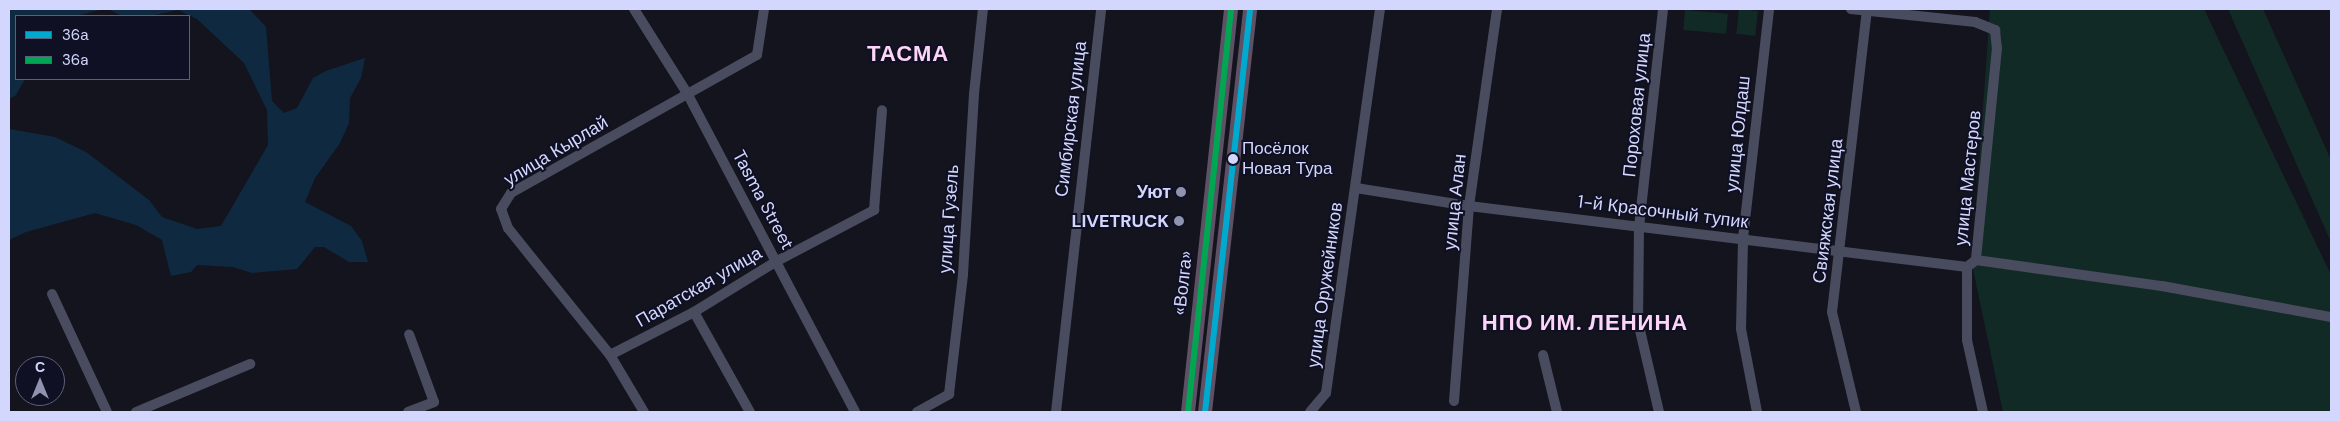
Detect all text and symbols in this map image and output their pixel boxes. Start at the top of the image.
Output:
legend [15,15,190,80]
text: 36а [62,25,89,45]
street label: Пороховая улица [1619,32,1655,178]
street label: Симбирская улица [1051,40,1091,198]
district label: ТАСМА [866,41,950,67]
text: 36a [62,50,88,70]
street label: улица Юлдаш [1721,75,1755,193]
street label: улица Мастеров [1950,109,1986,247]
street label: улица Кырлай [500,111,612,191]
street label: Свияжская улица [1808,137,1848,285]
place label: Посёлок Новая Тура [1242,139,1332,179]
street label: Tasma Street [728,147,798,253]
street label: улица Алан [1439,153,1471,251]
marker: Посёлок Новая Тура [1228,154,1238,164]
street label: улица Гузель [934,164,964,274]
place label: Уют [1137,181,1171,203]
marker: Уют [1175,186,1187,198]
street label: 1-й Красочный тупик [1576,191,1750,233]
street label: улица Оружейников [1303,201,1347,369]
place label: LIVETRUCK [1071,210,1169,232]
marker: LIVETRUCK [1173,215,1185,227]
street label: Паратская улица [632,242,766,332]
street label: «Волга» [1169,250,1197,316]
district label: НПО ИМ. ЛЕНИНА [1480,310,1690,336]
north arrow [15,356,65,406]
text: С [35,358,45,376]

